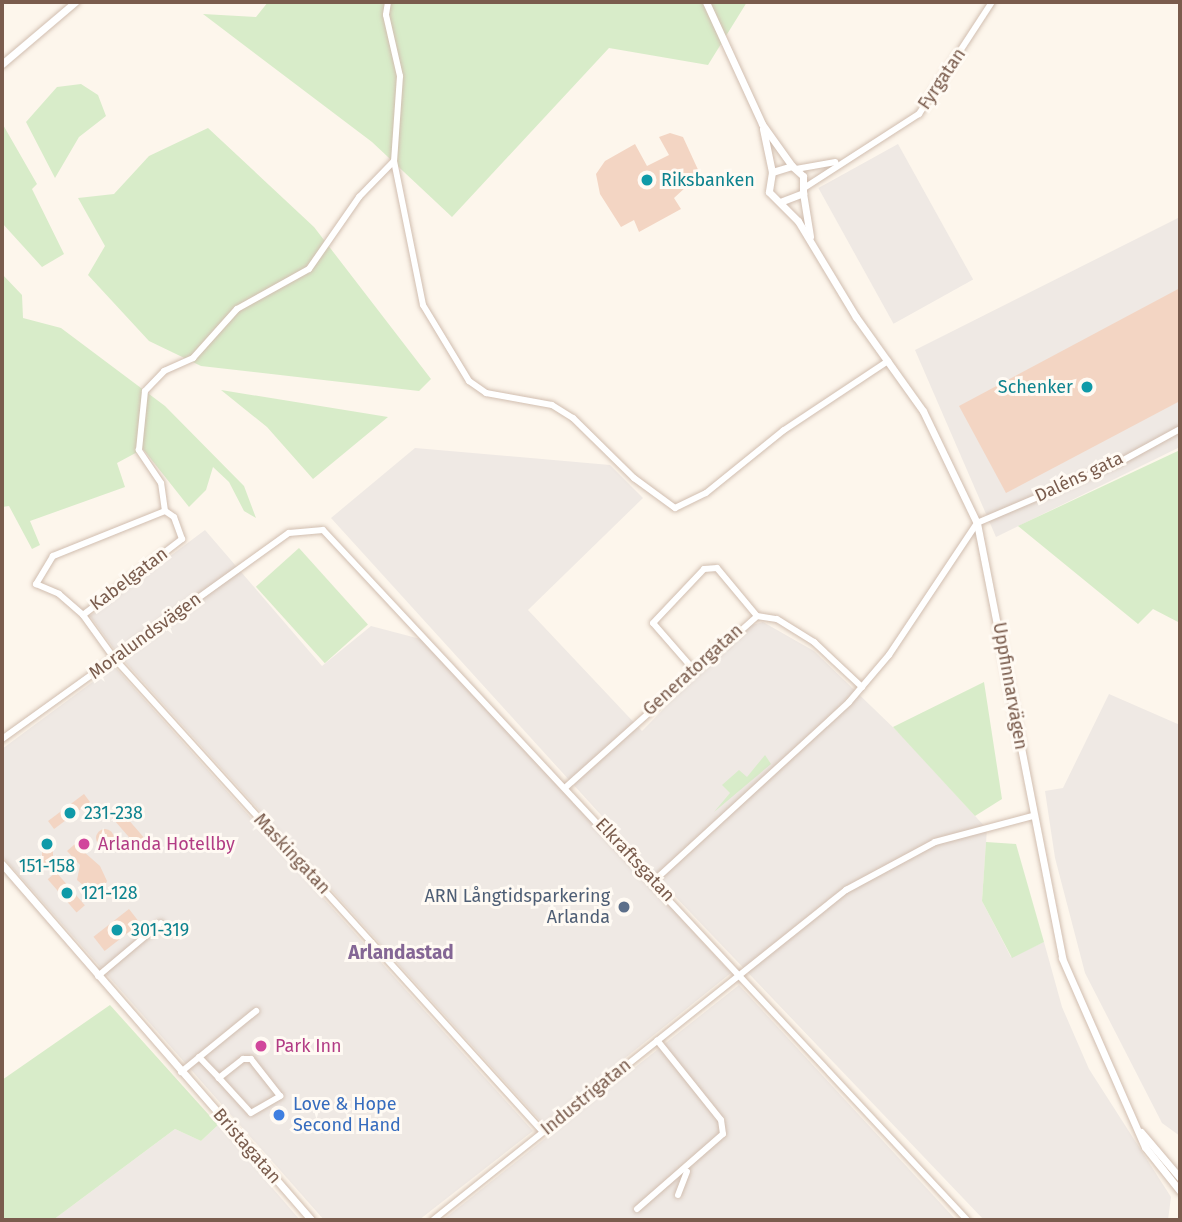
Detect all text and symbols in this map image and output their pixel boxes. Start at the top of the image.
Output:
street label: Fyrgatan [914,44,970,114]
place label: Riksbanken [661,169,755,191]
marker: Riksbanken [639,172,655,188]
place label: Schenker [998,376,1073,398]
marker: Schenker [1079,379,1095,395]
street label: Daléns gata [1032,447,1126,507]
street label: Kabelgatan [86,543,172,615]
street label: Moralundsvägen [85,588,205,684]
street label: Generatorgatan [639,620,747,720]
street label: Uppfinnarvägen [988,621,1032,751]
place label: 231-238 [84,802,143,824]
marker: 231-238 [62,805,78,821]
street label: Maskingatan [249,809,335,899]
street label: Elkraftsgatan [591,814,679,906]
place label: Arlanda Hotellby [98,833,235,855]
marker: 151-158 [39,836,55,852]
marker: Arlanda Hotellby [76,836,92,852]
place label: 151-158 [19,855,75,877]
place label: 121-128 [81,882,138,904]
marker: 121-128 [59,885,75,901]
place label: ARN Långtidsparkering Arlanda [424,886,610,928]
marker: ARN Långtidsparkering Arlanda [616,899,632,915]
place label: 301-319 [131,919,189,941]
marker: 301-319 [109,922,125,938]
district label: Arlandastad [348,942,454,964]
place label: Park Inn [275,1035,342,1057]
marker: Park Inn [253,1038,269,1054]
street label: Industrigatan [537,1054,635,1140]
place label: Love & Hope Second Hand [293,1094,401,1136]
street label: Bristagatan [208,1104,286,1188]
marker: Love & Hope Second Hand [271,1107,287,1123]

